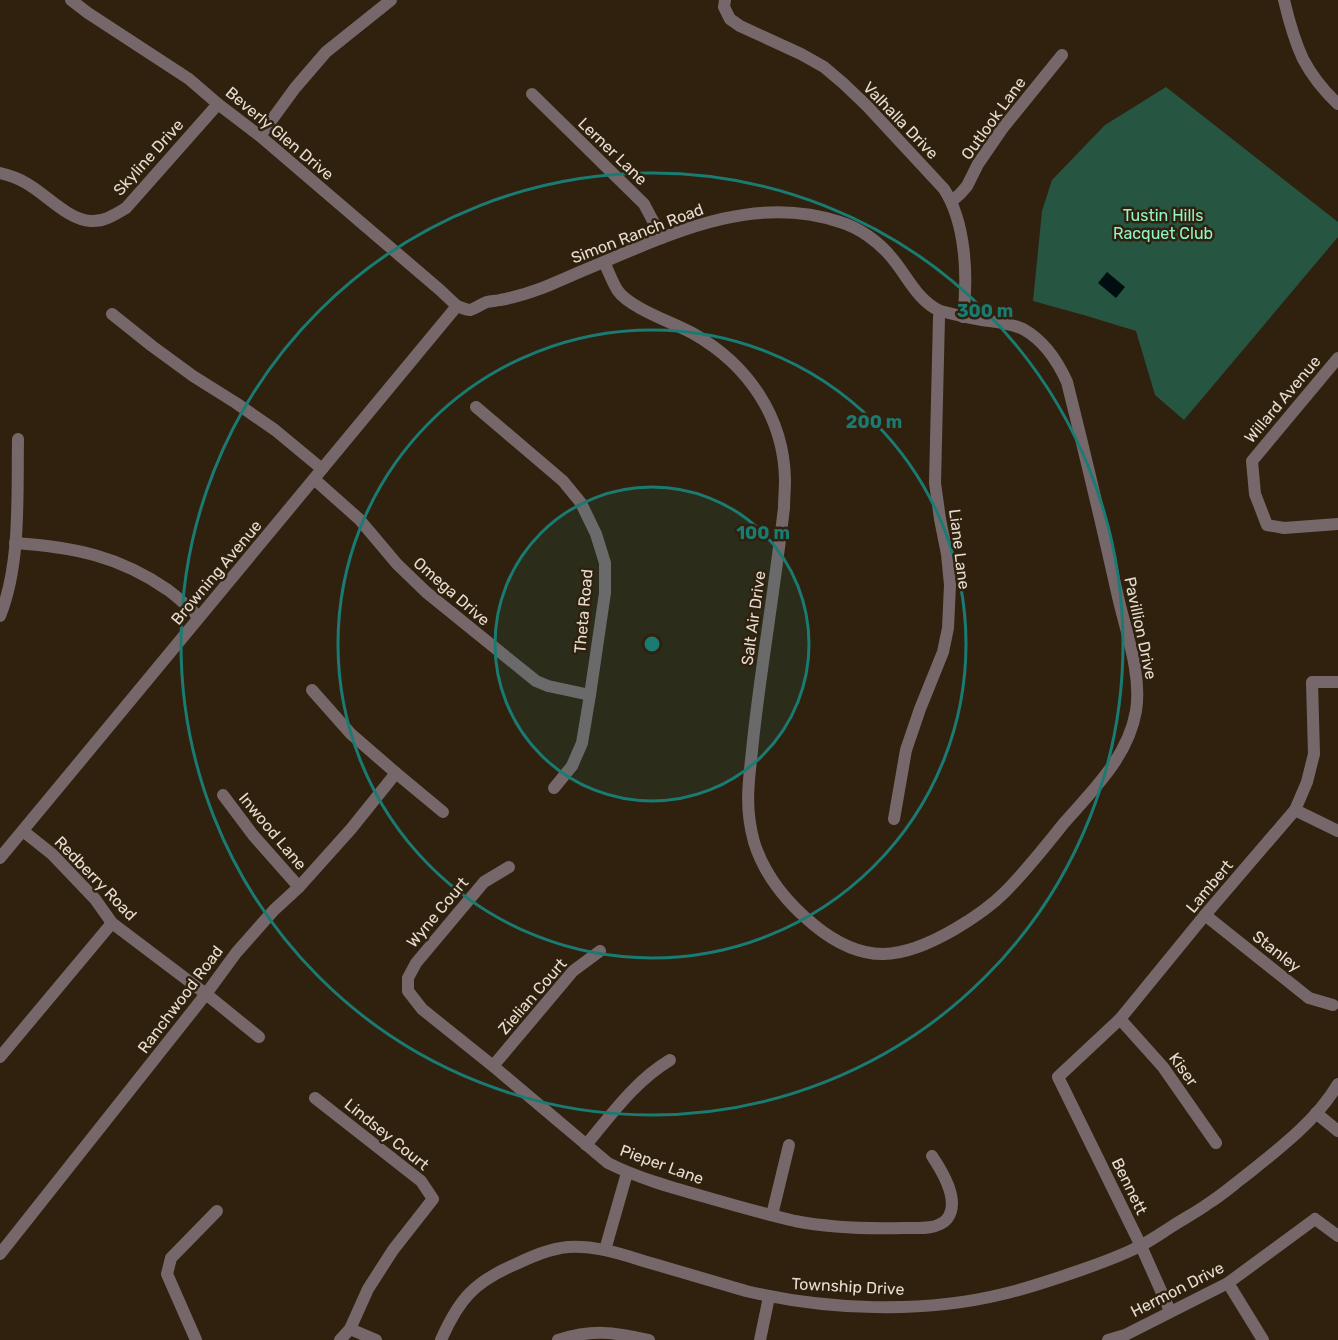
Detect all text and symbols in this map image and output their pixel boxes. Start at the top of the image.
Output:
street label: Outlook Lane [957,73,1030,163]
street label: Valhalla Drive [859,78,942,163]
street label: Beverly Glen Drive [222,83,338,184]
street label: Lerner Lane [574,114,651,189]
street label: Skyline Drive [109,115,188,199]
street label: Simon Ranch Road [568,199,706,267]
park label: Tustin Hills Racquet Club [1113,206,1213,243]
text: 300 m [957,300,1013,322]
street label: Willard Avenue [1240,352,1324,447]
text: 200 m [846,411,902,433]
street label: Liane Lane [945,508,974,590]
street label: Browning Avenue [167,516,266,629]
text: 100 m [736,522,790,544]
street label: Omega Drive [410,553,494,630]
street label: Theta Road [570,568,597,654]
street label: Salt Air Drive [737,570,770,667]
street label: Pavillion Drive [1120,575,1161,681]
centre of rings [642,634,662,654]
street label: Inwood Lane [235,789,310,874]
street label: Redberry Road [51,832,141,924]
street label: Lambert [1182,856,1237,917]
street label: Wyne Court [402,873,472,951]
street label: Stanley [1249,927,1305,976]
street label: Ranchwood Road [134,942,227,1057]
street label: Zielian Court [494,954,571,1038]
street label: Kiser [1165,1049,1202,1090]
street label: Lindsey Court [341,1095,433,1174]
street label: Pieper Lane [617,1141,706,1188]
street label: Bennett [1108,1155,1151,1218]
street label: Hermon Drive [1127,1258,1227,1321]
street label: Township Drive [791,1274,905,1299]

